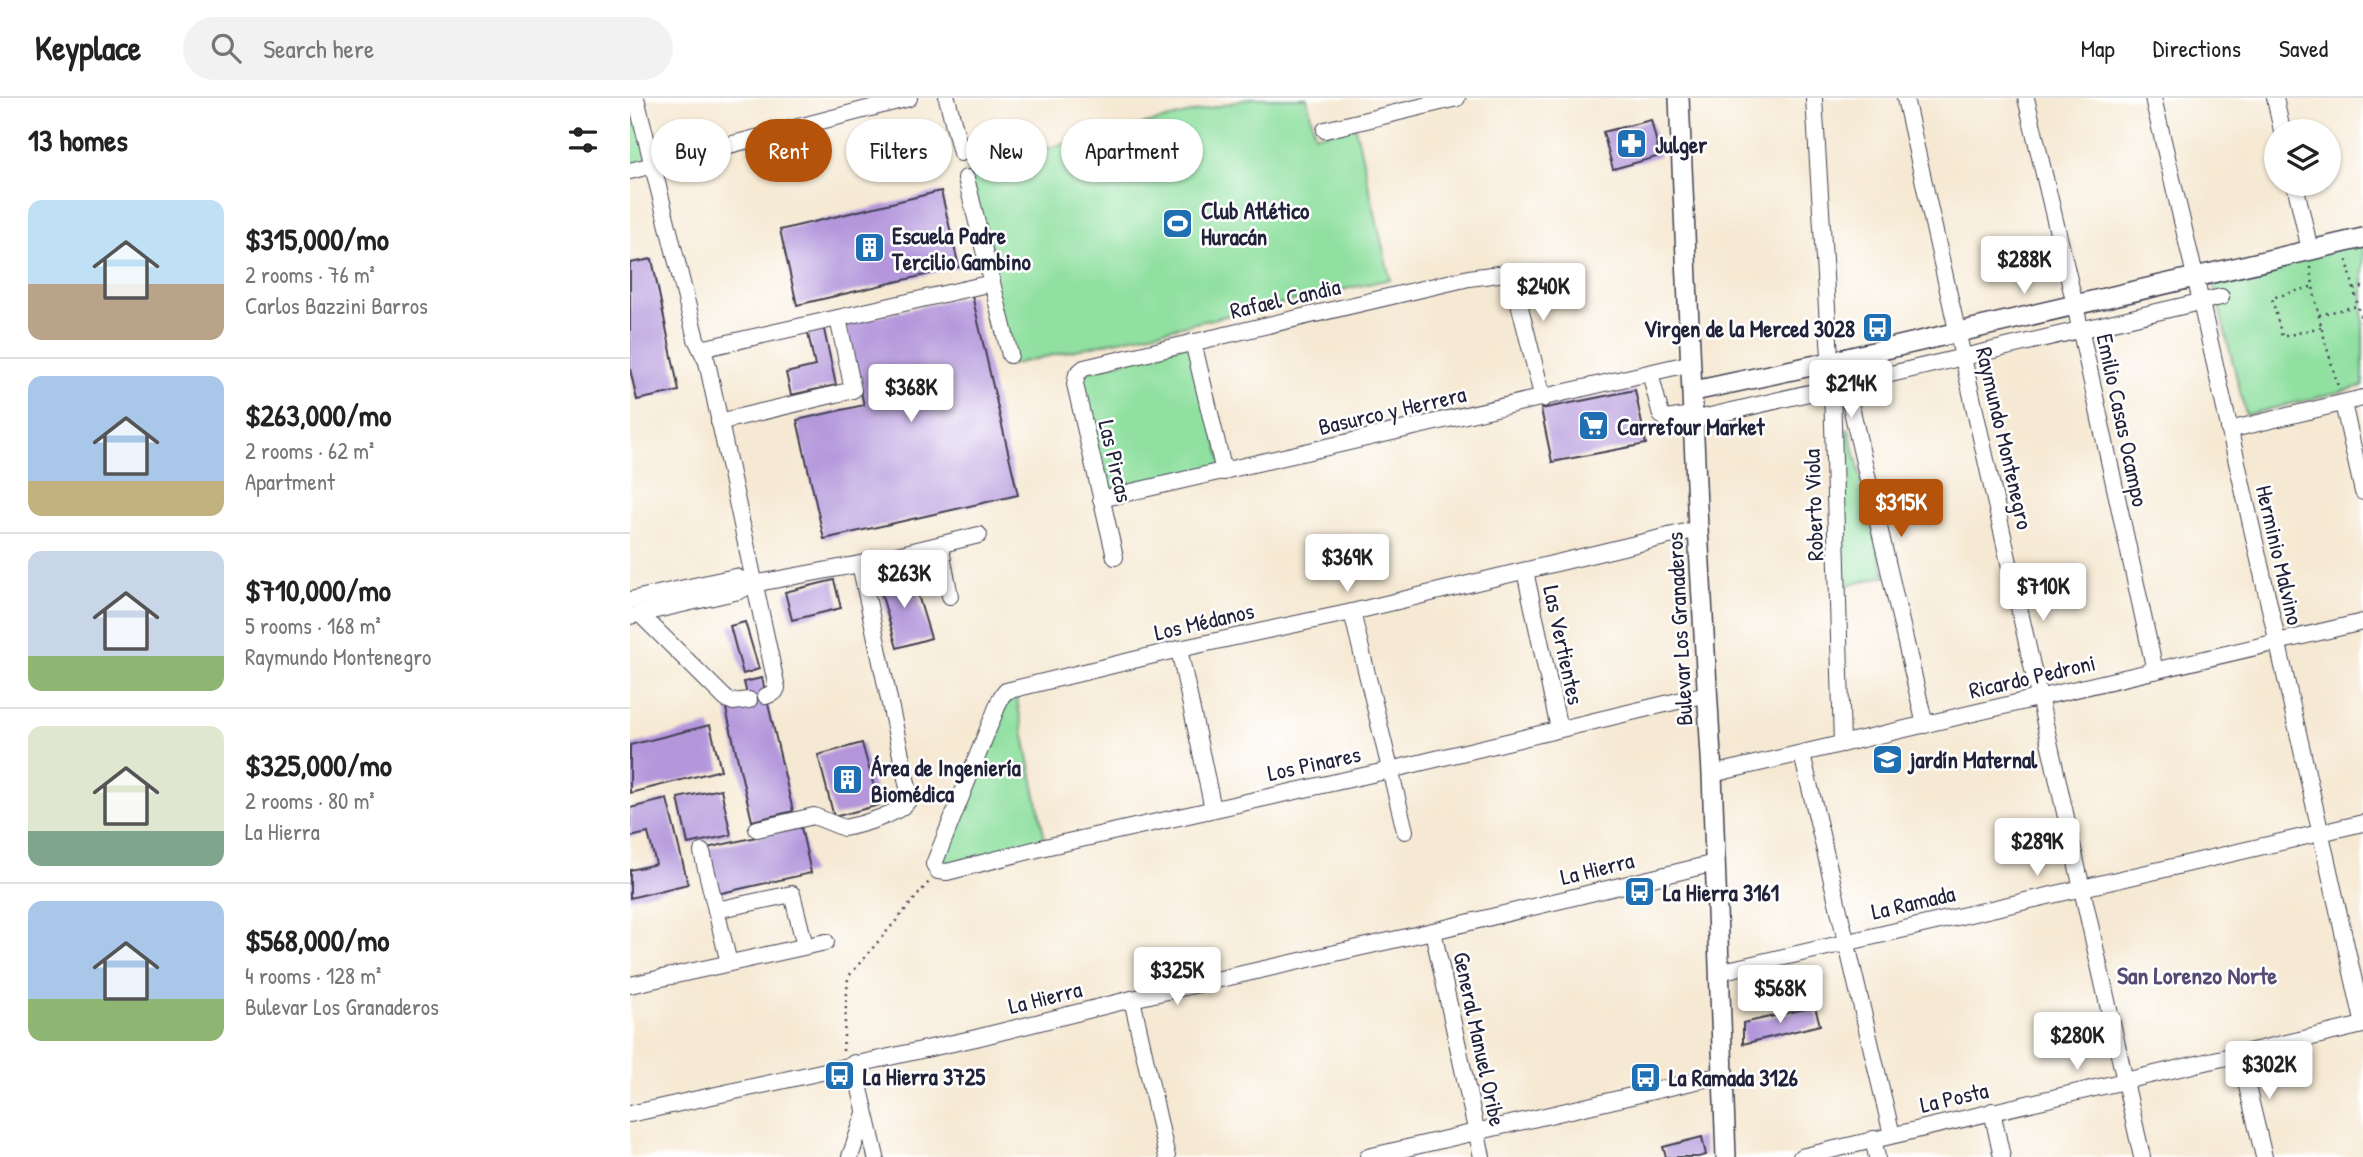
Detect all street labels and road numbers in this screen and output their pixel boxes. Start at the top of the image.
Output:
street label: Rafael Candia [1227,270,1343,326]
street label: Emilio Casas Ocampo [2090,331,2156,509]
street label: Raymundo Montenegro [1969,344,2041,532]
street label: Basurco y Herrera [1315,378,1469,442]
street label: Las Pircas [1091,417,1141,505]
street label: Roberto Viola [1796,448,1830,562]
street label: Herminio Malvino [2249,482,2311,628]
street label: Bulevar Los Granaderos [1658,531,1700,727]
street label: Las Vertientes [1536,583,1592,708]
street label: Los Médanos [1151,594,1257,647]
street label: Ricardo Pedroni [1966,646,2098,706]
street label: Los Pinares [1265,738,1364,788]
street label: La Hierra [1557,844,1637,892]
street label: La Ramada [1868,877,1958,927]
street label: General Manuel Oribe [1446,949,1514,1129]
street label: La Hierra [1005,973,1085,1021]
street label: La Posta [1917,1074,1991,1120]

